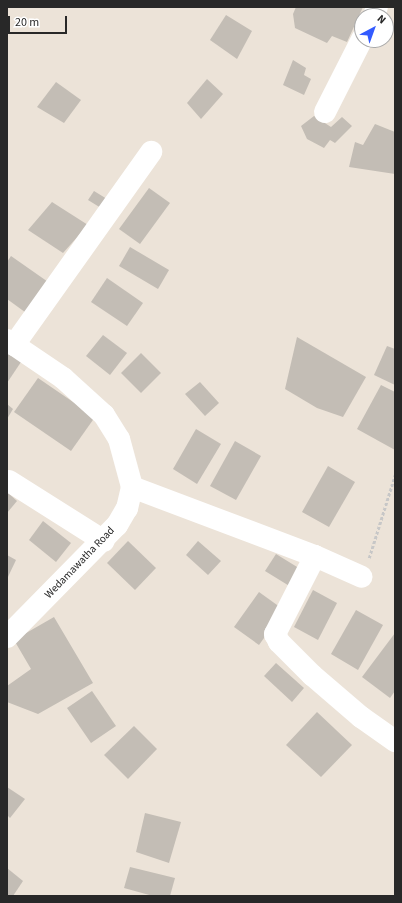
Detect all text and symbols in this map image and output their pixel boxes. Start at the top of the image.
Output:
scale bar [10,8,69,34]
north arrow [354,8,394,48]
text: N [374,11,389,27]
text: 20 m [15,14,39,31]
street label: Wedamawatha Road [42,524,118,602]

